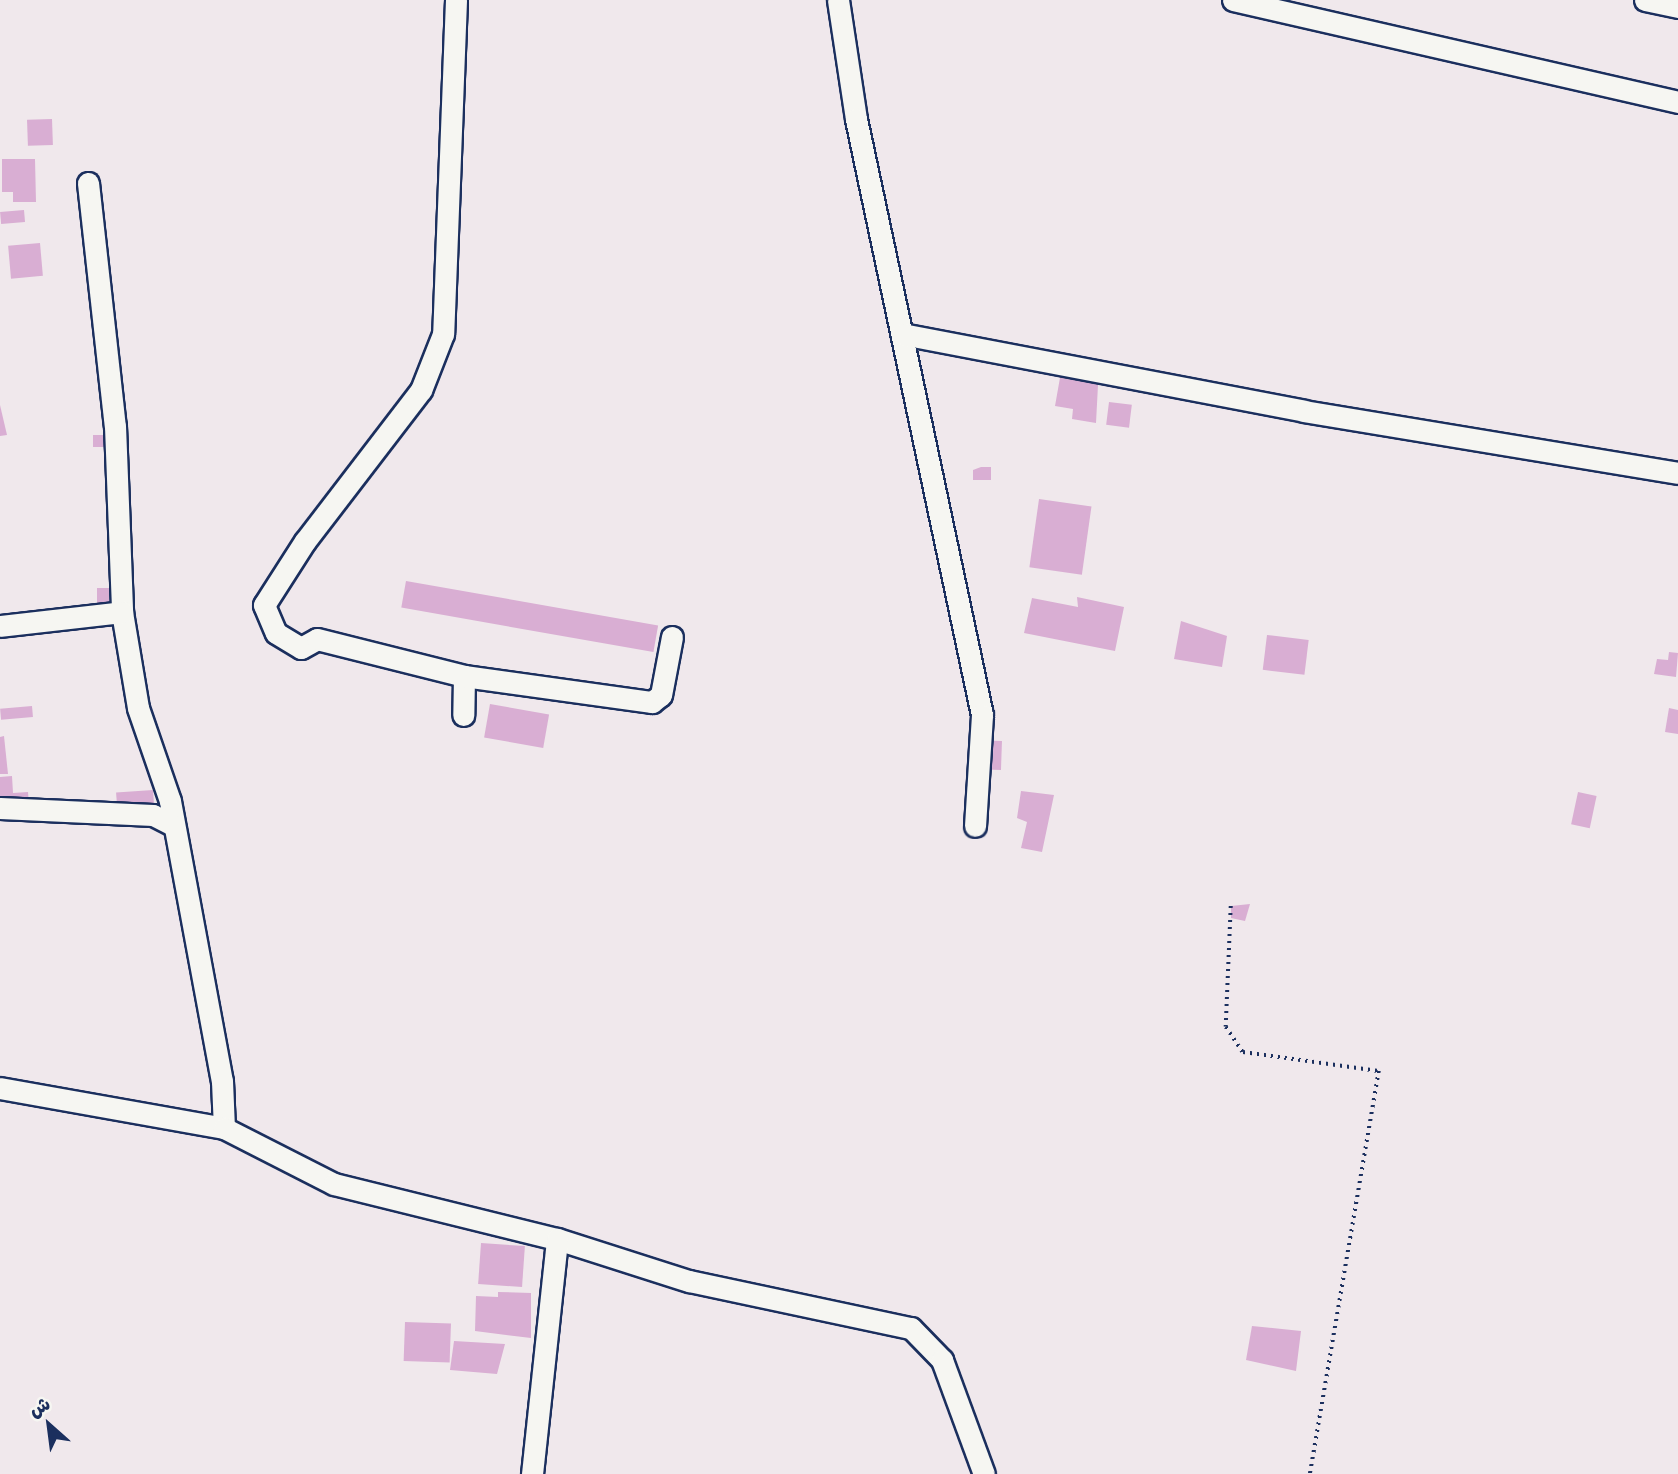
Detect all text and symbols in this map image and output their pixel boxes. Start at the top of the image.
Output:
north arrow [14,1390,84,1460]
text: ش [24,1390,54,1423]

